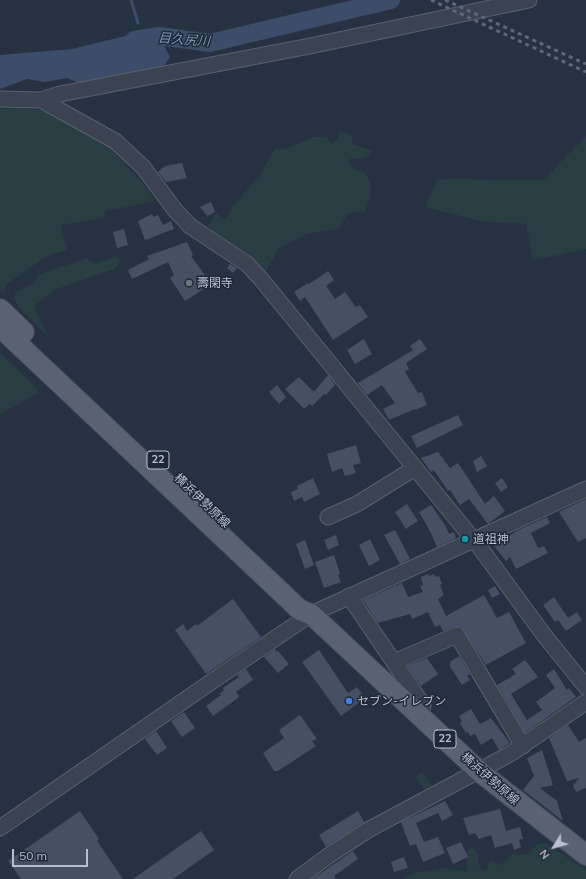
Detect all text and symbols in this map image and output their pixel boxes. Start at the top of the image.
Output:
water label: 目久尻川 [158,30,210,50]
place label: 壽閑寺 [197,276,233,290]
marker: 壽閑寺 [184,278,194,288]
road number: 22 [147,451,169,469]
street label: 横浜伊勢原線 [171,471,233,531]
place label: 道祖神 [473,532,509,546]
marker: 道祖神 [460,534,470,544]
place label: セブン-イレブン [357,694,446,708]
marker: セブン-イレブン [344,696,354,706]
road number: 22 [434,730,456,748]
street label: 横浜伊勢原線 [458,750,522,808]
north arrow [534,827,574,867]
scale bar [14,841,90,867]
text: N [536,847,553,862]
text: 50 m [19,848,47,863]

